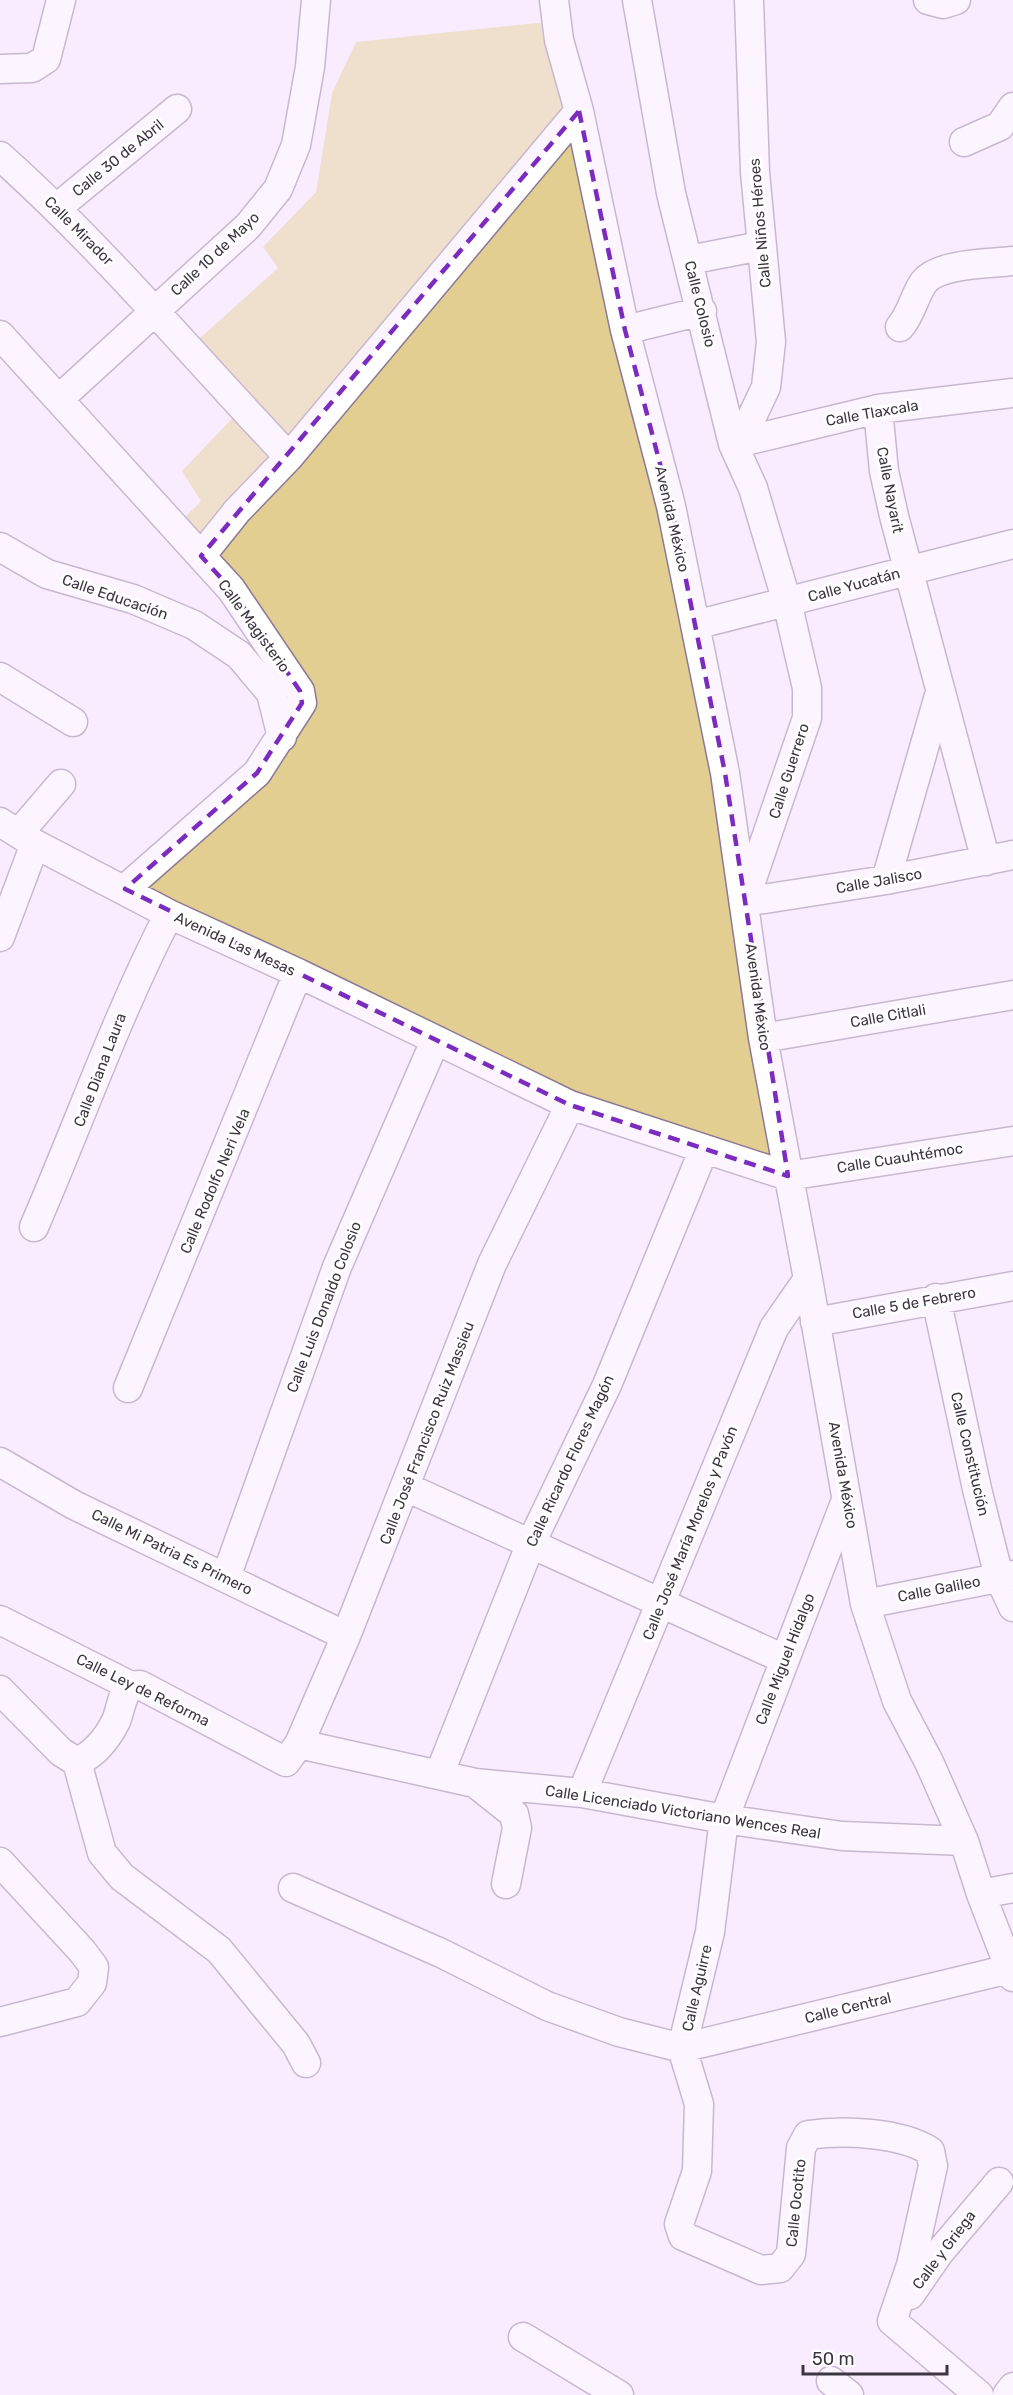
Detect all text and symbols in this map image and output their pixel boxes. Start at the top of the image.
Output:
street label: Calle 30 de Abril [69,116,167,200]
street label: Calle Niños Héroes [745,157,775,289]
street label: Calle Mirador [41,193,117,269]
street label: Calle 10 de Mayo [167,208,263,300]
street label: Calle Colosio [681,259,719,349]
street label: Calle Tlaxcala [824,396,920,430]
street label: Calle Nayarit [873,445,907,535]
street label: Avenida México [651,464,693,574]
street label: Calle Yucatán [806,564,902,606]
street label: Calle Educación [60,570,170,624]
street label: Calle Magisterio [214,576,294,676]
street label: Calle Guerrero [765,721,813,821]
street label: Calle Jalisco [835,865,923,897]
street label: Avenida Las Mesas [172,908,299,980]
street label: Avenida México [742,942,774,1052]
street label: Calle Citlali [849,1001,927,1031]
street label: Calle Diana Laura [70,1011,130,1129]
street label: Calle Rodolfo Neri Vela [176,1106,254,1256]
street label: Calle Cuauhtémoc [836,1139,964,1177]
street label: Calle Luis Donaldo Colosio [283,1219,365,1395]
street label: Calle 5 de Febrero [851,1283,977,1323]
street label: Calle José Francisco Ruiz Massieu [376,1319,478,1547]
street label: Calle Ricardo Flores Magón [522,1372,618,1550]
street label: Calle Constitución [947,1390,993,1518]
street label: Avenida México [825,1420,861,1530]
street label: Calle José María Morelos y Pavón [639,1423,741,1643]
street label: Calle Mi Patria Es Primero [89,1505,255,1599]
street label: Calle Galileo [896,1572,982,1606]
street label: Calle Miguel Hidalgo [752,1591,818,1727]
street label: Calle Ley de Reforma [73,1650,213,1730]
street label: Calle Licenciado Victoriano Wences Real [544,1781,822,1843]
street label: Calle Aguirre [678,1943,716,2033]
street label: Calle Central [803,1989,893,2027]
street label: Calle Ocotito [782,2158,810,2248]
street label: Calle y Griega [909,2207,979,2293]
scale bar [803,2338,947,2376]
text: 50 m [812,2348,855,2370]

